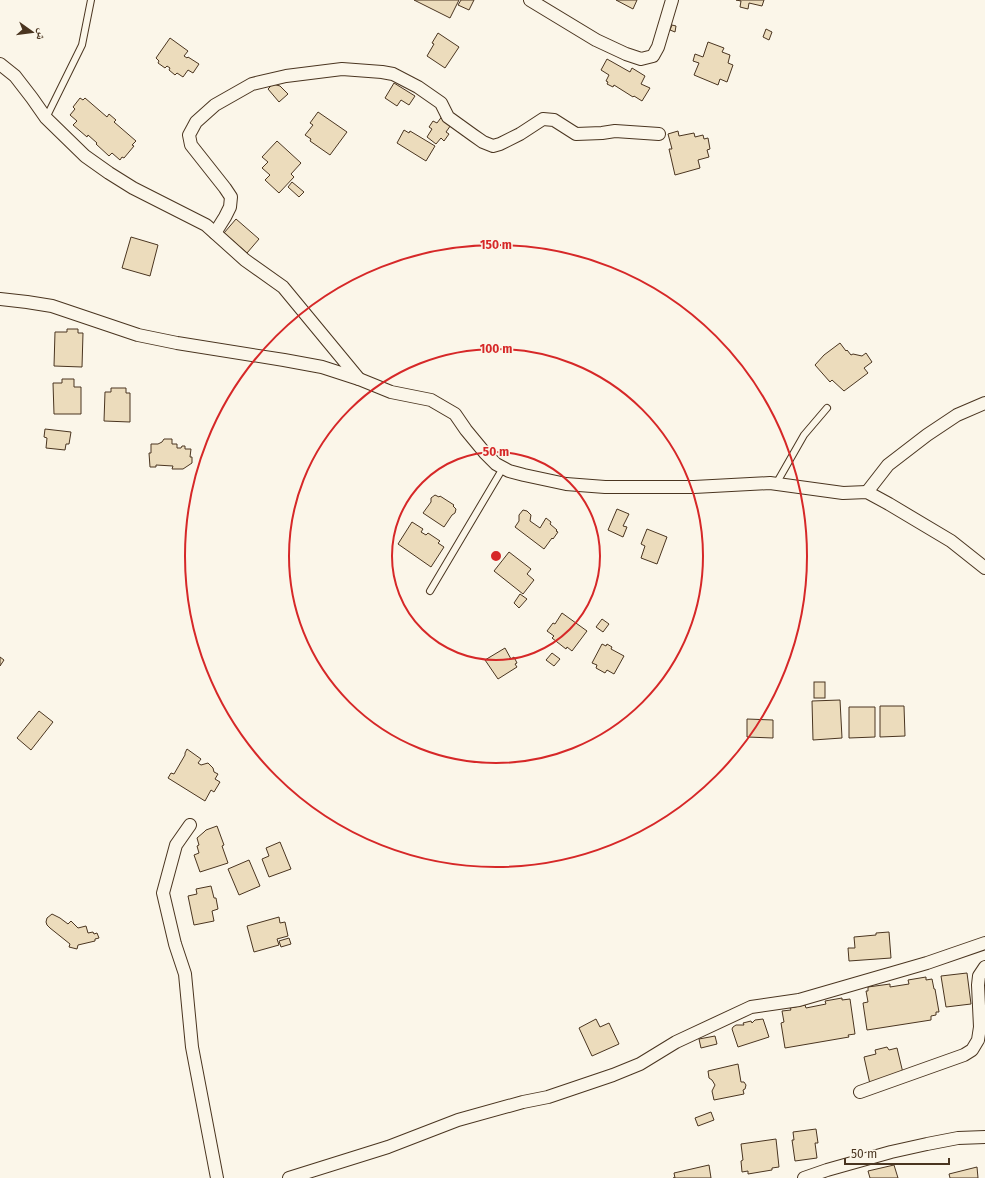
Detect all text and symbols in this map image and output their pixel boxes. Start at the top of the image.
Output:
north arrow [12,12,52,52]
text: ش [32,27,49,42]
text: 150 m [480,238,512,252]
text: 100 m [480,342,512,356]
text: 50 m [483,445,509,459]
centre of rings [489,549,503,563]
scale bar [845,1140,949,1166]
text: 50 m [851,1147,877,1161]

